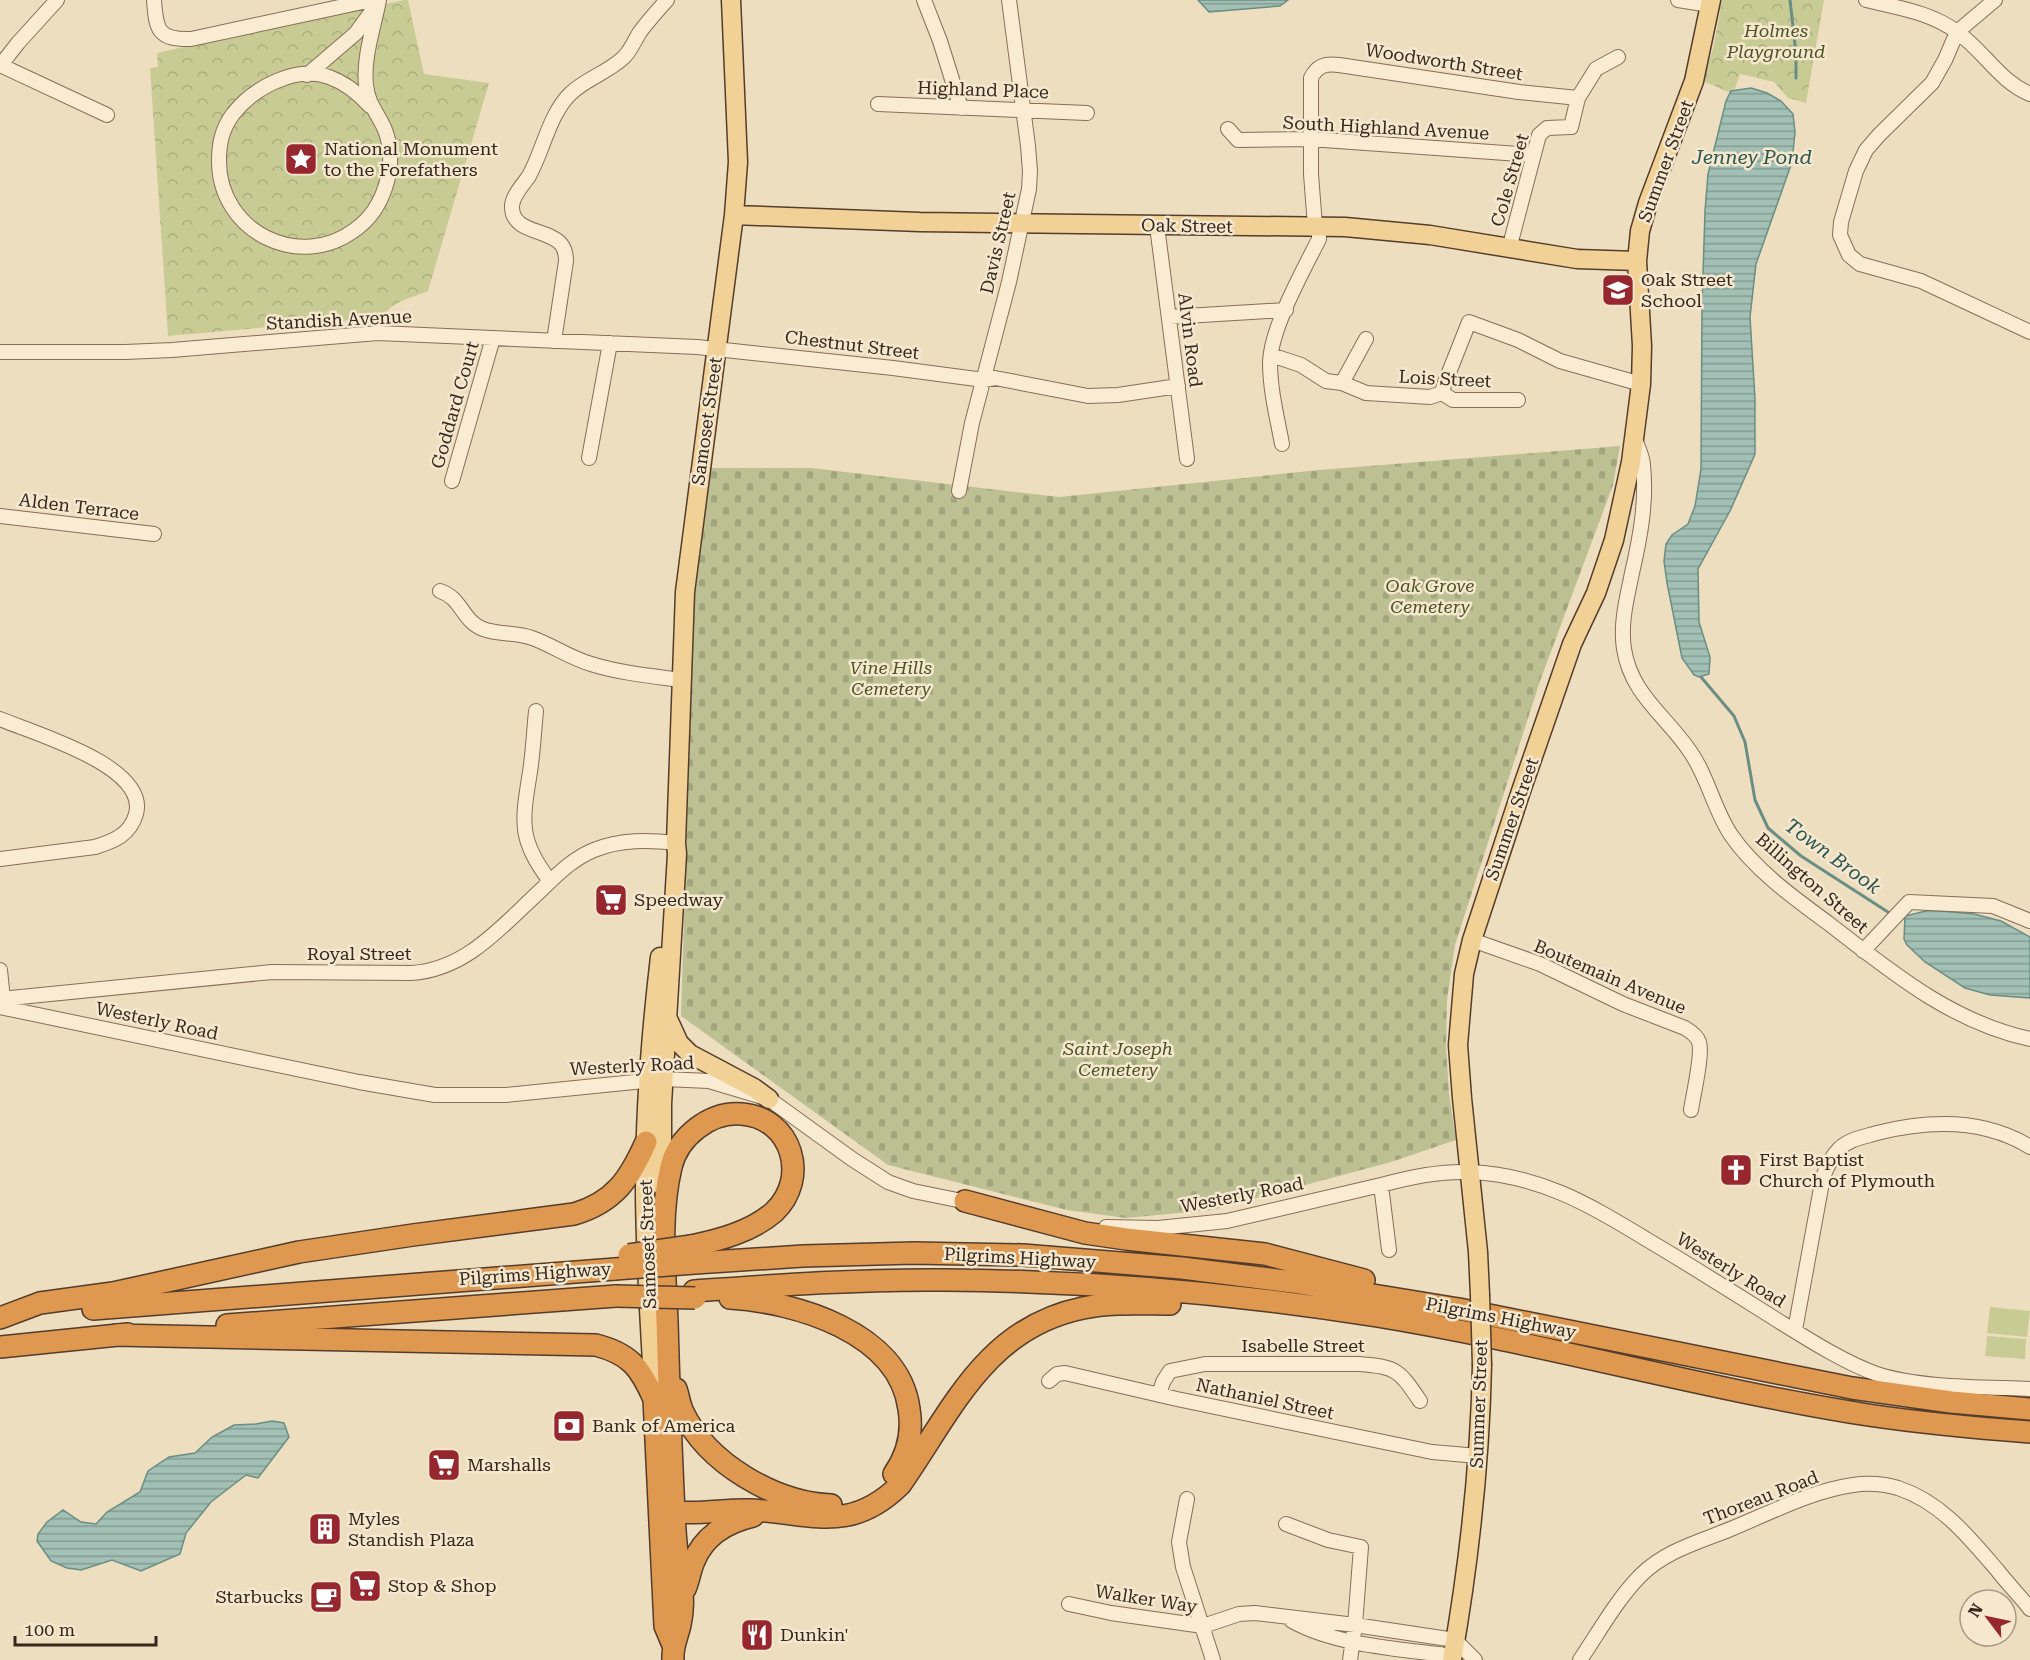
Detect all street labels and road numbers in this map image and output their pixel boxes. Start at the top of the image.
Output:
street label: Woodworth Street [1364,39,1524,84]
street label: Highland Place [917,77,1049,102]
street label: Summer Street [1634,96,1698,225]
street label: South Highland Avenue [1282,112,1490,143]
street label: Cole Street [1486,131,1533,229]
street label: Davis Street [976,189,1020,296]
street label: Oak Street [1141,214,1233,237]
street label: Alvin Road [1174,292,1207,389]
street label: Standish Avenue [266,305,412,334]
street label: Chestnut Street [784,326,921,363]
street label: Goddard Court [426,339,483,471]
street label: Samoset Street [687,355,726,487]
street label: Lois Street [1398,366,1492,391]
street label: Alden Terrace [18,489,140,524]
street label: Summer Street [1481,754,1543,883]
street label: Billington Street [1752,828,1873,937]
street label: Boutemain Avenue [1531,935,1690,1018]
street label: Royal Street [307,943,412,964]
street label: Westerly Road [94,997,221,1044]
street label: Westerly Road [569,1052,695,1079]
street label: Westerly Road [1179,1172,1306,1217]
street label: Samoset Street [635,1179,660,1309]
street label: Westerly Road [1673,1228,1790,1312]
street label: Pilgrims Highway [943,1243,1097,1272]
street label: Pilgrims Highway [458,1258,612,1289]
street label: Pilgrims Highway [1424,1293,1578,1342]
street label: Isabelle Street [1241,1335,1365,1356]
street label: Summer Street [1466,1339,1491,1469]
street label: Nathaniel Street [1194,1374,1336,1423]
street label: Thoreau Road [1700,1466,1822,1529]
street label: Walker Way [1094,1580,1199,1617]

